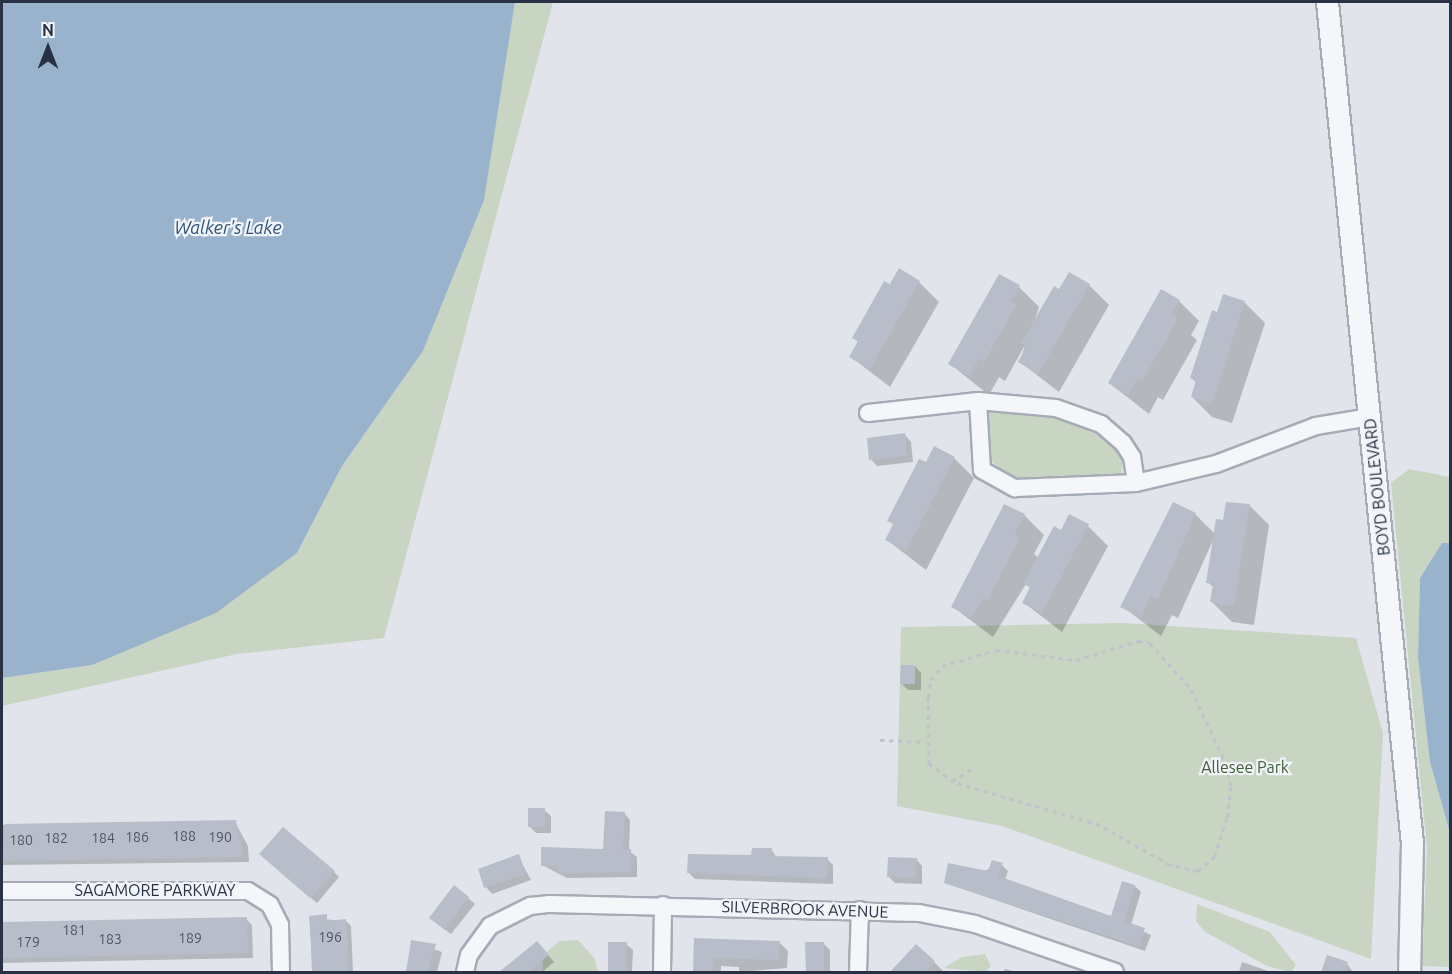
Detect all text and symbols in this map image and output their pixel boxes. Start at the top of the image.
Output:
north arrow [18,18,78,78]
text: N [42,21,54,39]
water label: Walker's Lake [175,216,281,238]
street label: BOYD BOULEVARD [1360,417,1394,557]
park label: Allesee Park [1201,757,1289,777]
house number: 188 [172,828,196,844]
house number: 186 [125,829,149,845]
house number: 190 [208,829,232,845]
house number: 182 [44,830,68,846]
house number: 184 [91,830,115,846]
house number: 180 [9,832,33,848]
street label: SAGAMORE PARKWAY [75,880,235,900]
street label: SILVERBROOK AVENUE [721,896,889,922]
house number: 181 [62,922,86,938]
house number: 196 [318,929,342,945]
house number: 189 [178,930,202,946]
house number: 183 [98,931,122,947]
house number: 179 [16,934,40,950]

